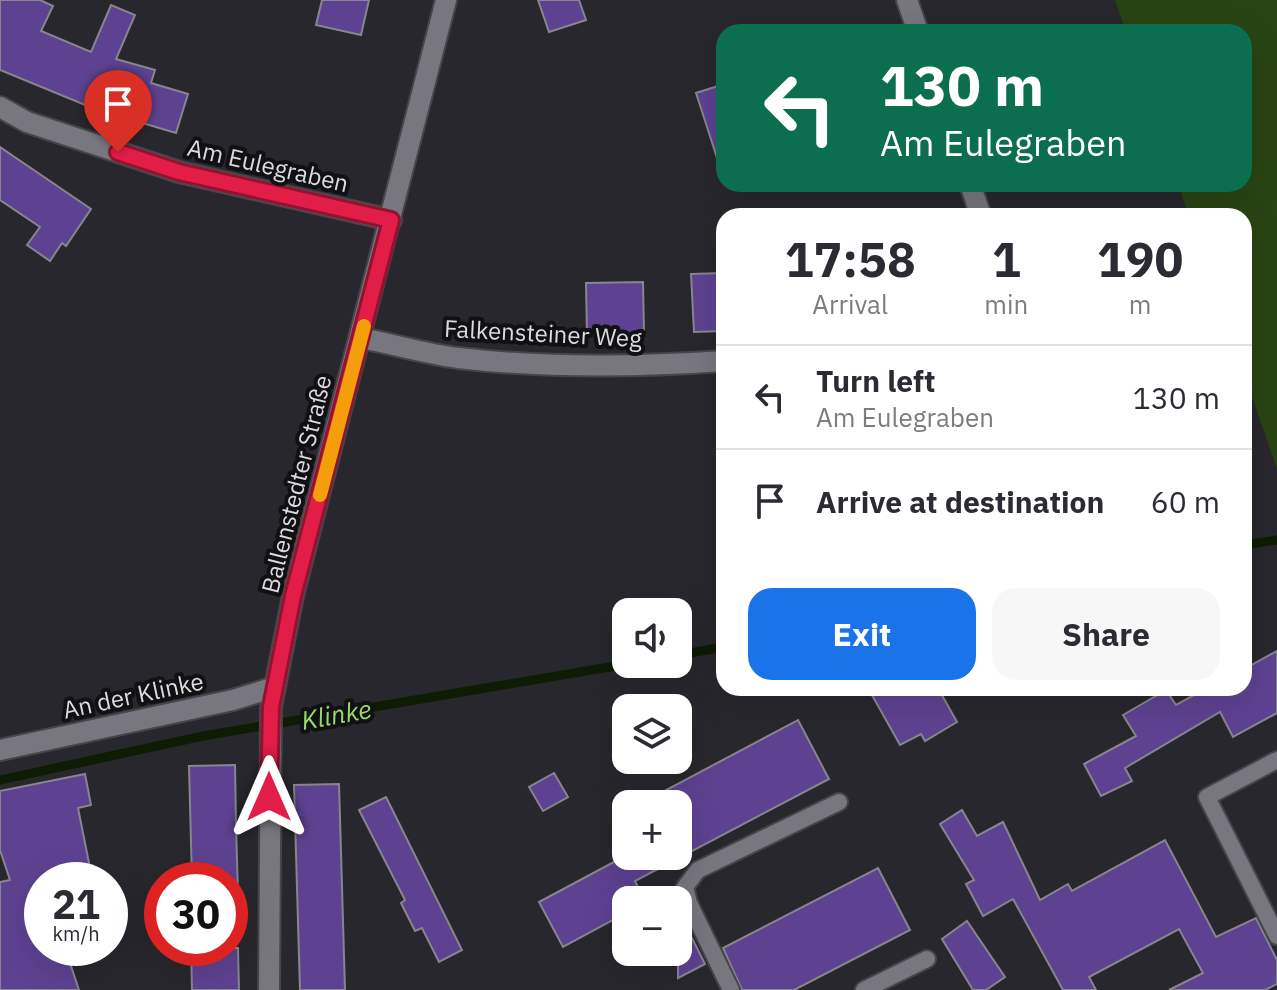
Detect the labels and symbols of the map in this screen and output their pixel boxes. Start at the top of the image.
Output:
pin [84,70,152,152]
street label: Am Eulegraben [184,131,352,199]
street label: Falkensteiner Weg [443,312,643,354]
street label: Ballenstedter Straße [253,372,339,596]
street label: An der Klinke [60,664,206,726]
water label: Klinke [298,691,374,737]
position arrow [227,755,311,839]
speed limit sign: 30 [144,862,248,966]

